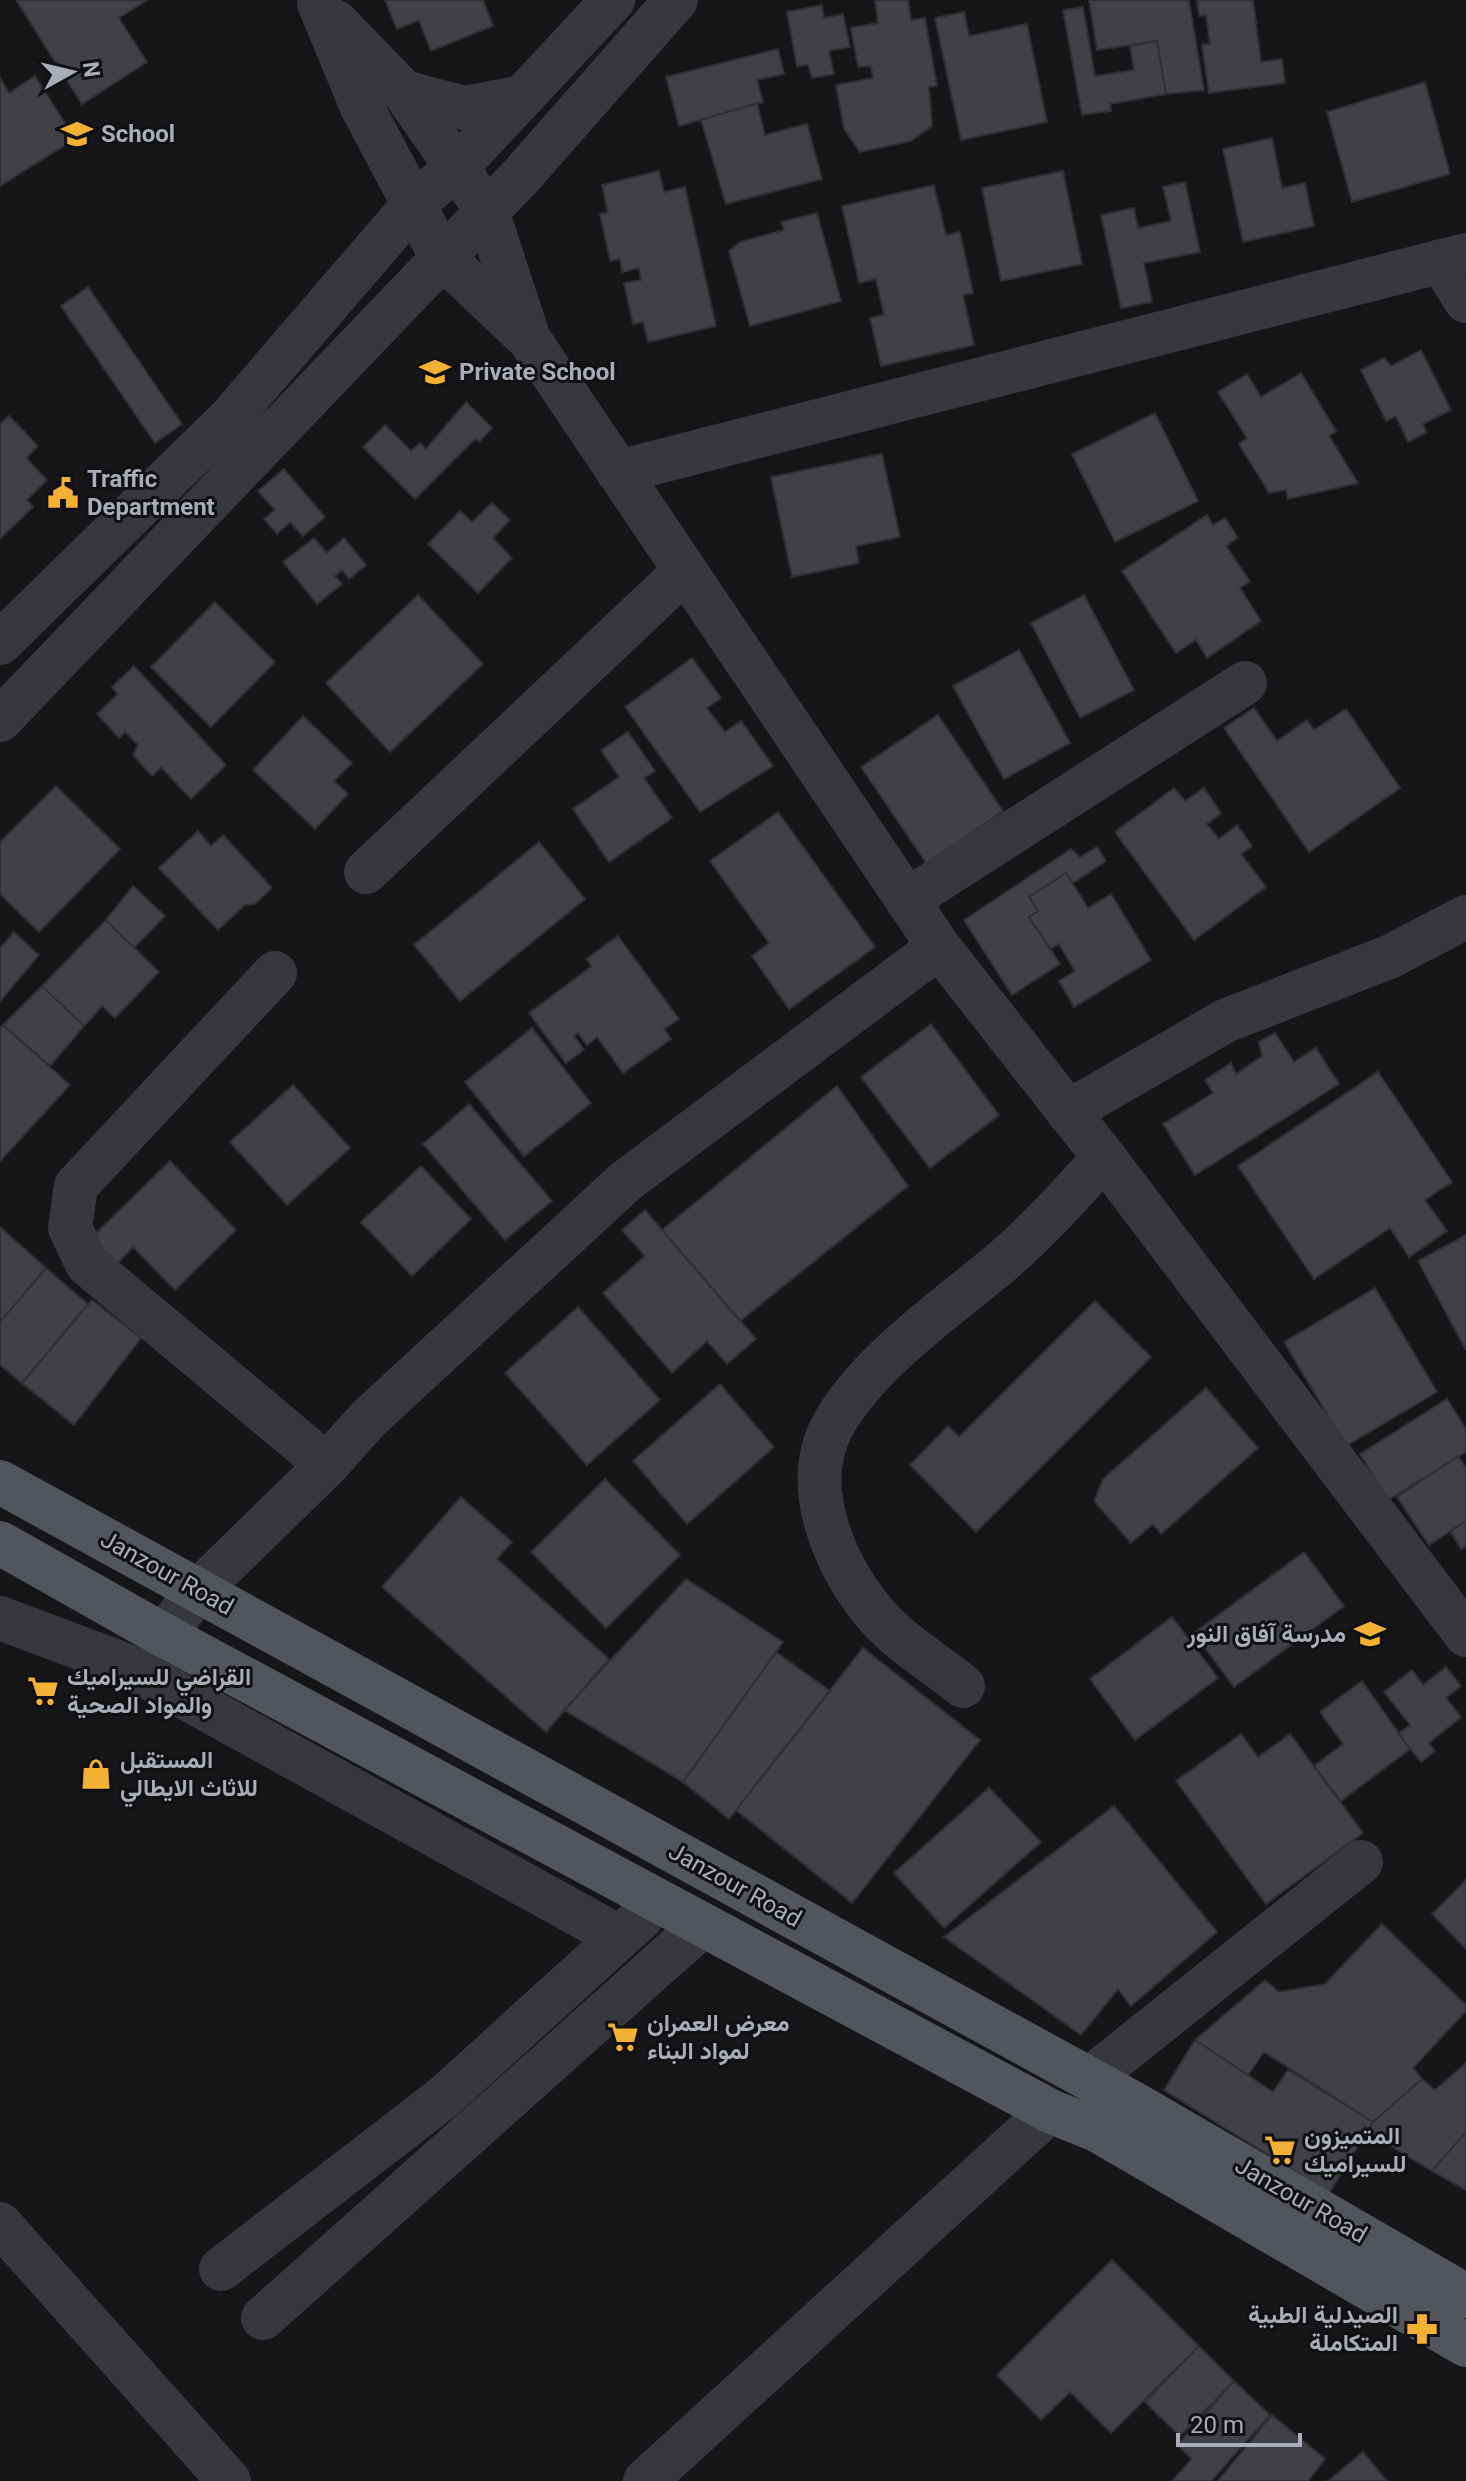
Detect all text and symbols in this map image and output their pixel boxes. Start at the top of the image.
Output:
north arrow [32,32,112,112]
text: N [78,60,105,79]
school or university icon: School [60,117,94,151]
place label: School [101,120,175,148]
school or university icon: Private School [418,355,452,389]
place label: Private School [459,358,616,386]
place label: Traffic Department [87,465,215,521]
public building icon: Traffic Department [46,476,80,510]
street label: Janzour Road [96,1525,238,1621]
school or university icon: مدرسة آفاق النور [1353,1617,1387,1651]
place label: مدرسة آفاق النور [1186,1620,1346,1649]
place label: القراضي للسيراميك والمواد الصحية [67,1663,251,1720]
supermarket icon: القراضي للسيراميك والمواد الصحية [26,1674,60,1708]
place label: المستقبل للاثاث الايطالي [120,1746,258,1808]
shop icon: المستقبل للاثاث الايطالي [79,1757,113,1791]
street label: Janzour Road [664,1837,806,1933]
place label: معرض العمران لمواد البناء [647,2009,790,2066]
supermarket icon: معرض العمران لمواد البناء [606,2020,640,2054]
place label: المتميزون للسيراميك [1304,2122,1407,2179]
supermarket icon: المتميزون للسيراميك [1263,2133,1297,2167]
street label: Janzour Road [1230,2151,1372,2249]
place label: الصيدلية الطبية المتكاملة [1248,2301,1398,2357]
pharmacy icon: الصيدلية الطبية المتكاملة [1405,2312,1439,2346]
scale bar [1178,2397,1300,2447]
text: 20 m [1190,2411,1244,2439]

